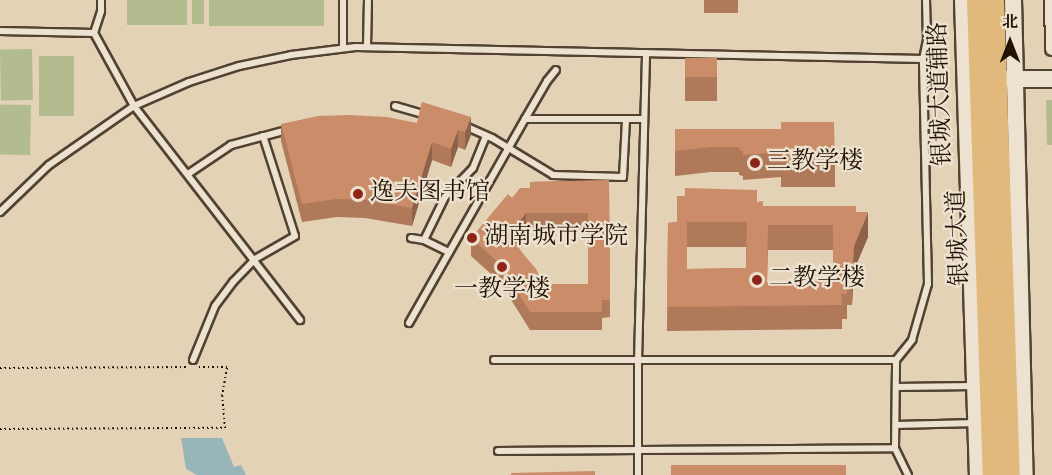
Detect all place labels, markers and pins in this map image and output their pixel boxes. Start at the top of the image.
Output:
place label: 三教学楼 [767,149,863,177]
marker: 三教学楼 [748,156,762,170]
place label: 逸夫图书馆 [370,180,490,208]
marker: 逸夫图书馆 [351,187,365,201]
place label: 湖南城市学院 [484,224,628,252]
marker: 湖南城市学院 [465,231,479,245]
marker: 一教学楼 [495,260,509,274]
place label: 二教学楼 [769,266,865,294]
marker: 二教学楼 [750,273,764,287]
place label: 一教学楼 [454,277,550,305]

